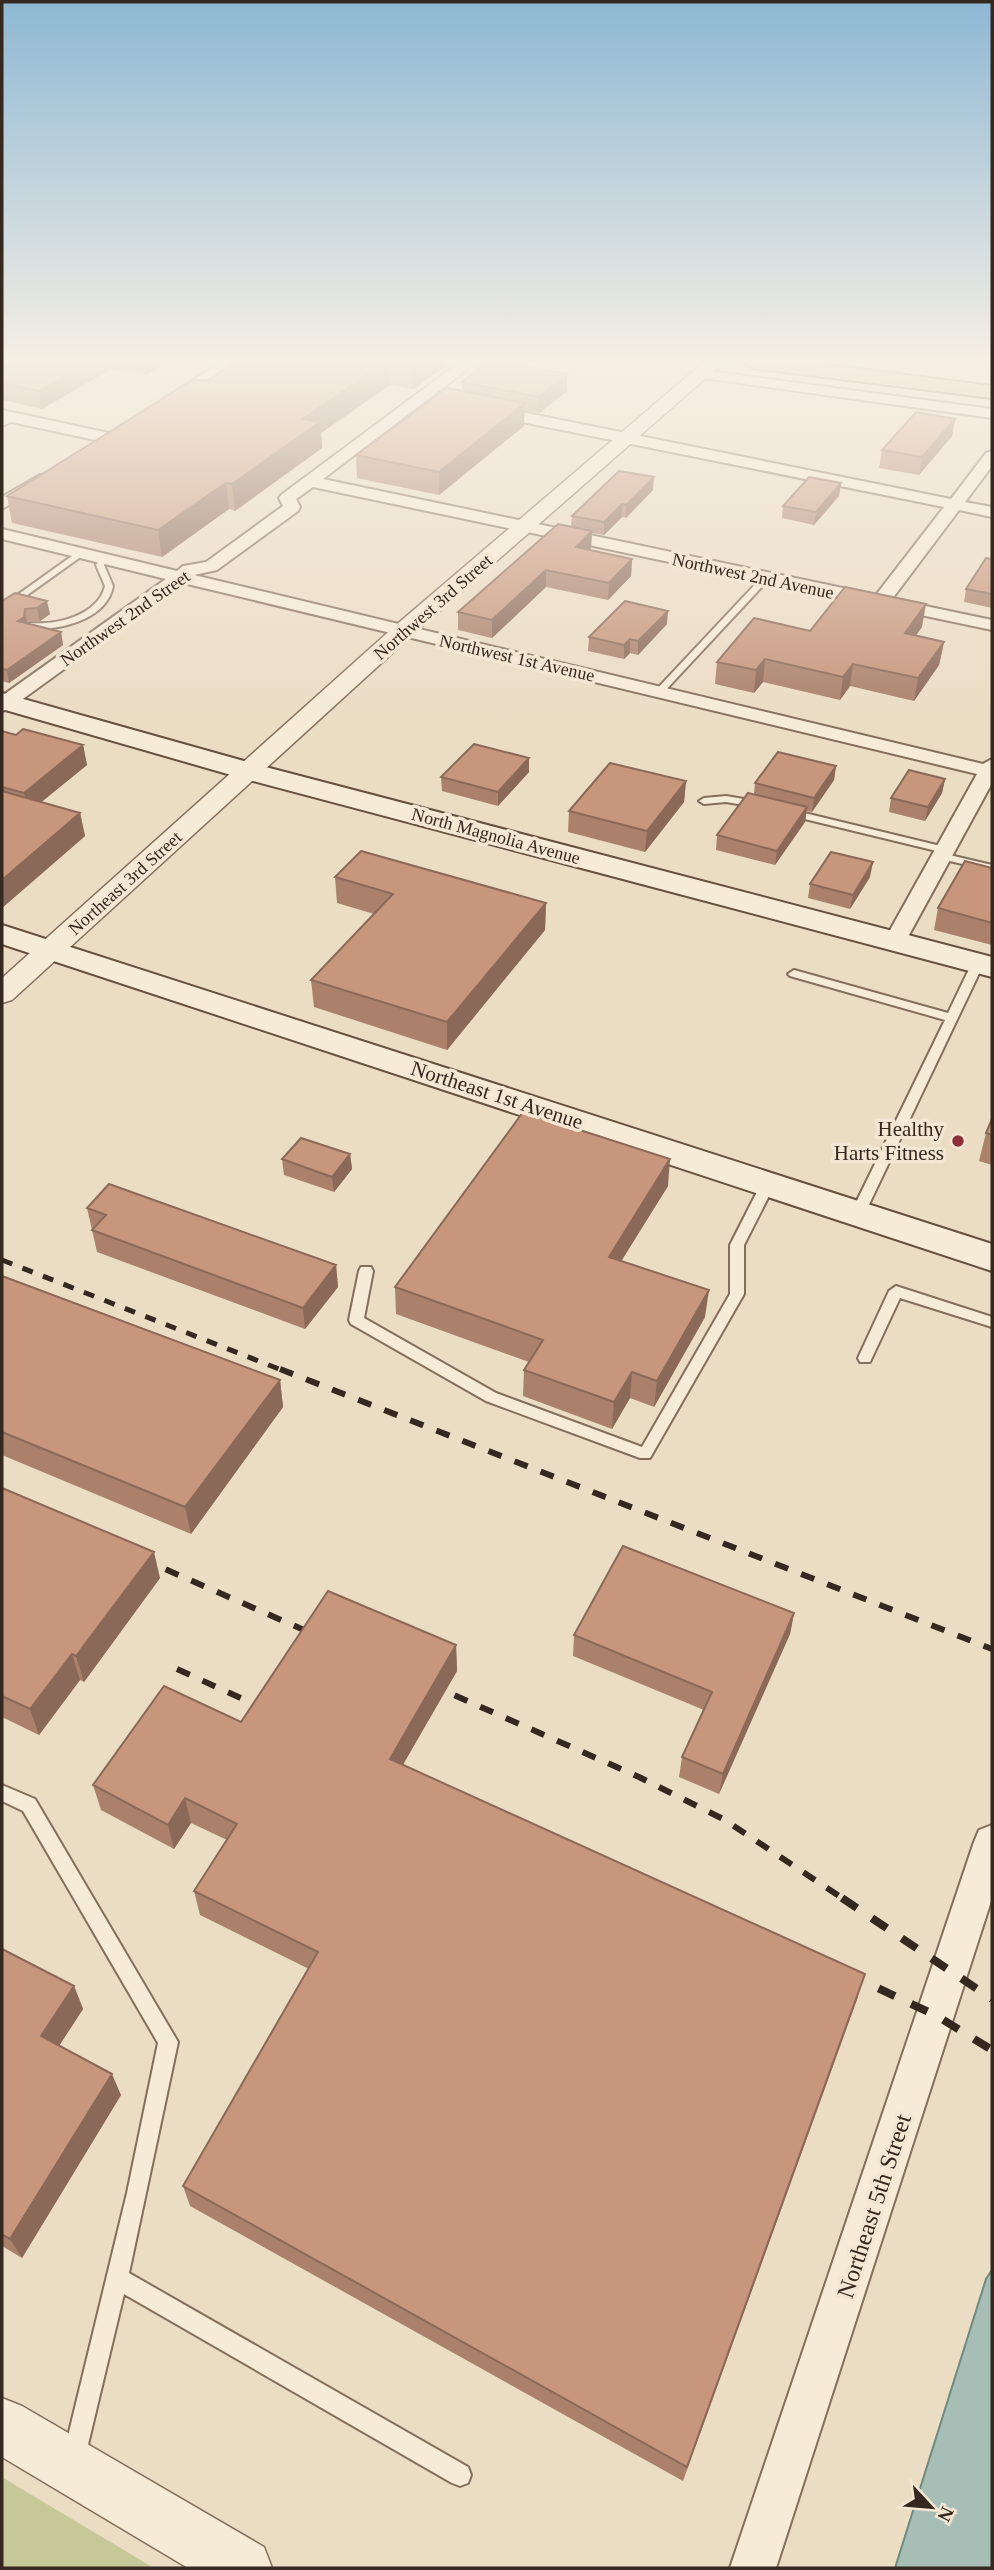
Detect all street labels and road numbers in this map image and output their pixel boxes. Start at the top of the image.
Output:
street label: Northwest 2nd Avenue [670,549,836,603]
street label: Northwest 3rd Street [370,550,496,664]
street label: Northwest 2nd Street [57,566,193,670]
street label: Northwest 1st Avenue [437,630,597,686]
street label: North Magnolia Avenue [410,804,582,868]
street label: Northeast 3rd Street [64,827,186,939]
street label: Northeast 1st Avenue [408,1056,586,1134]
street label: Northeast 5th Street [832,2110,916,2301]

